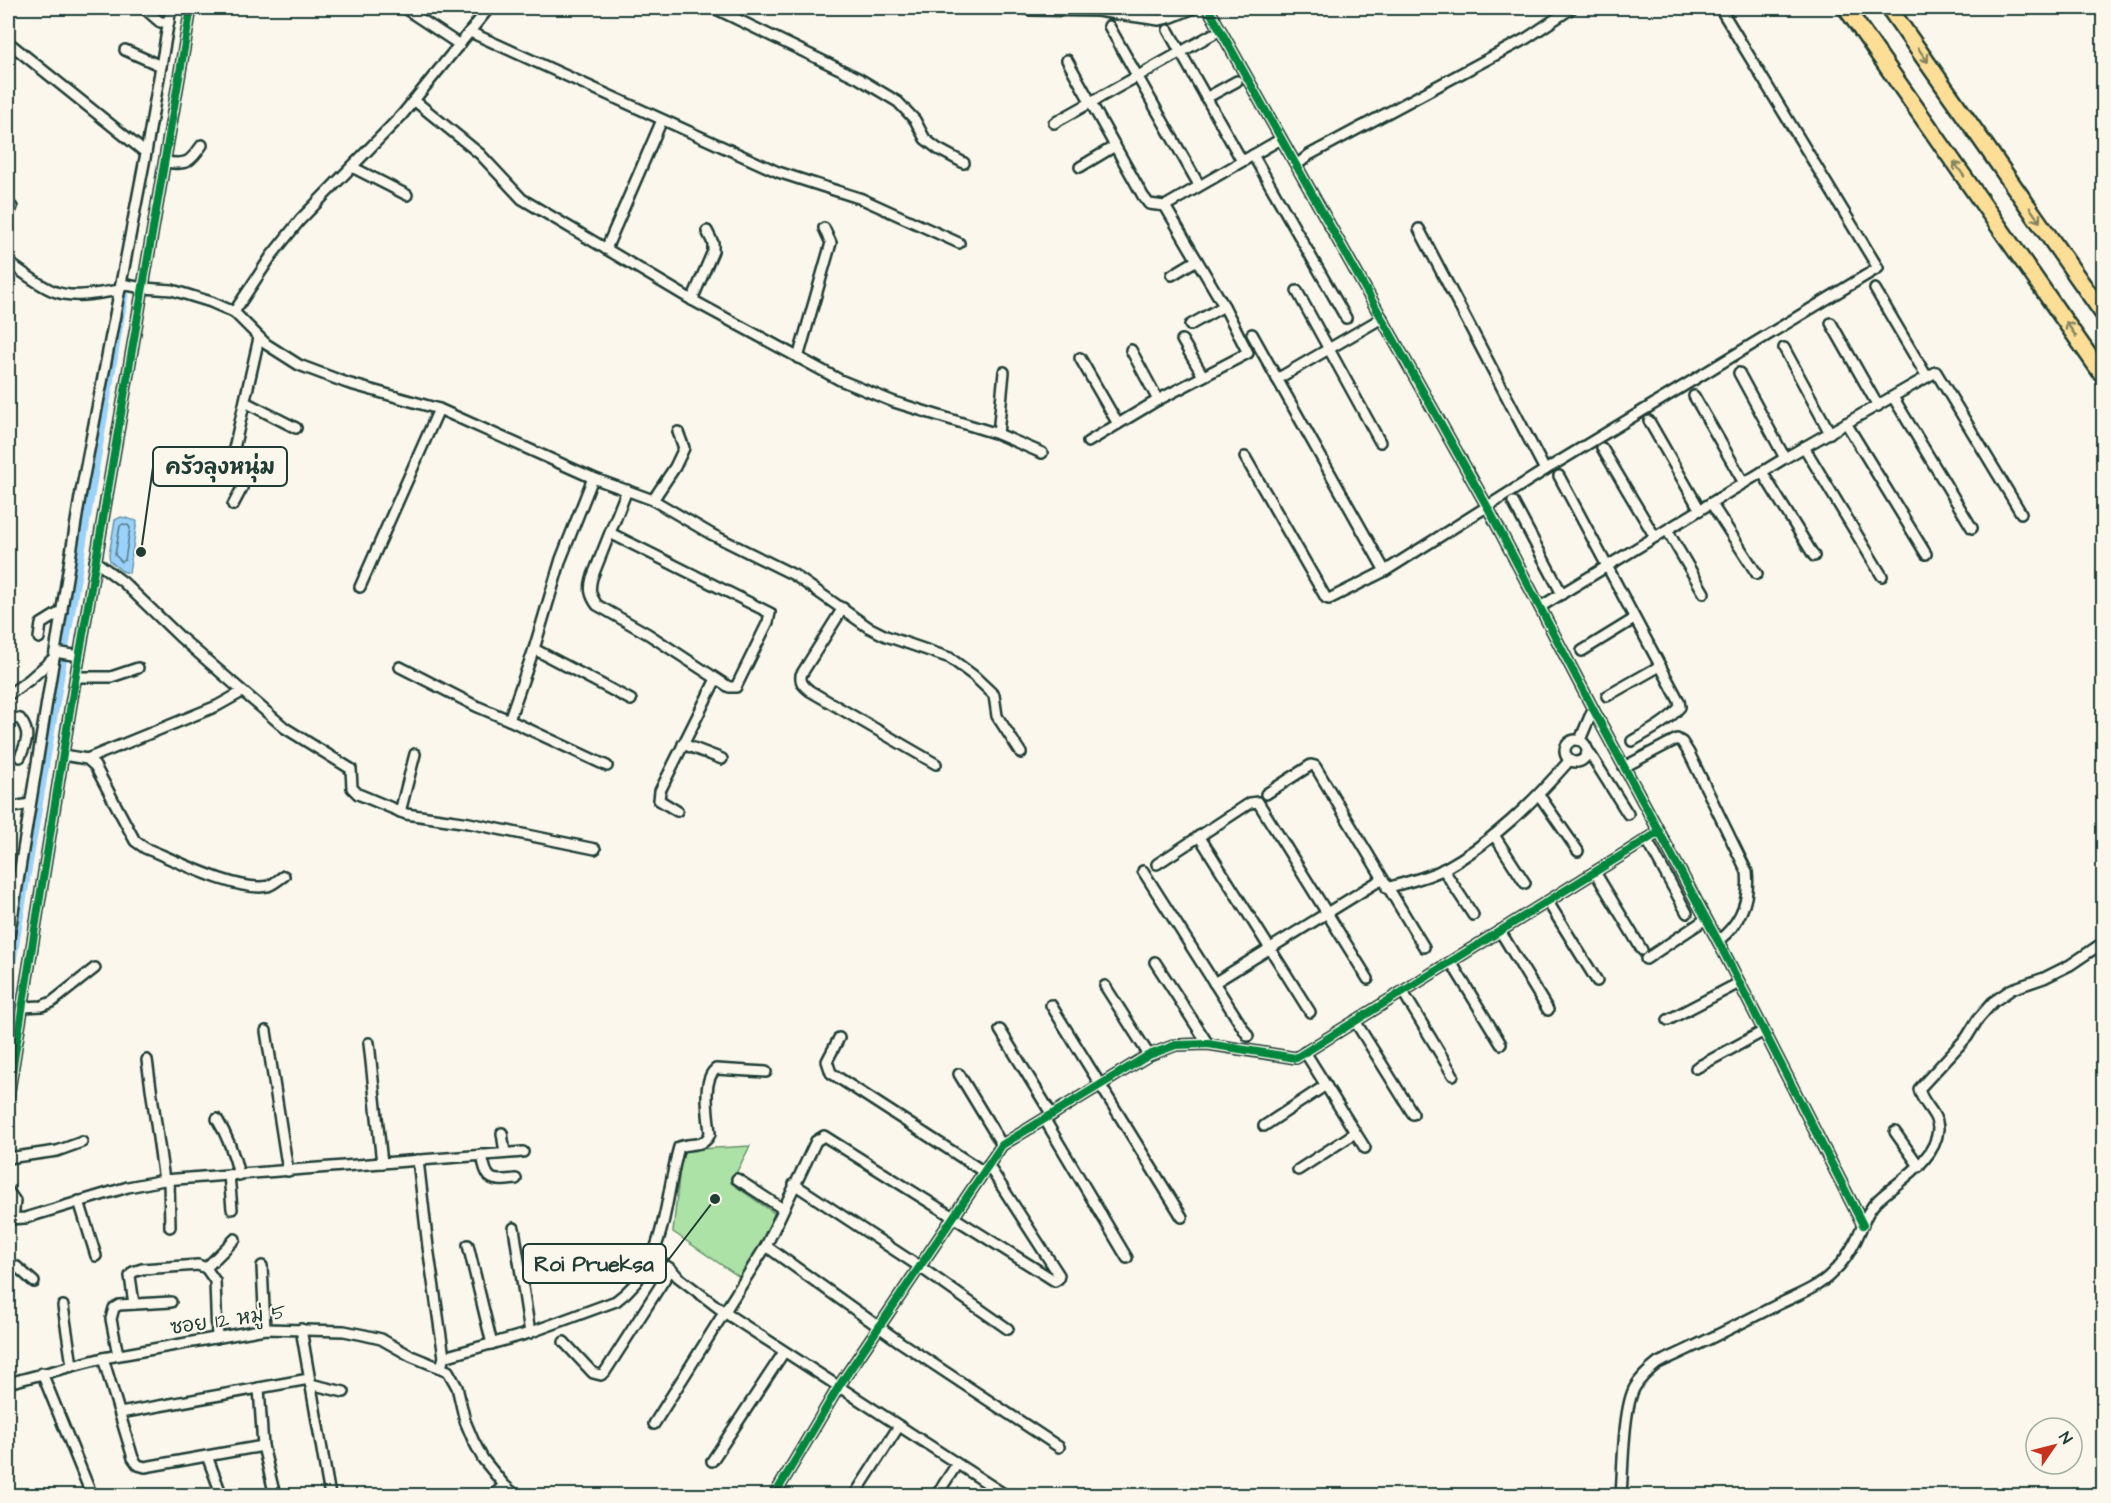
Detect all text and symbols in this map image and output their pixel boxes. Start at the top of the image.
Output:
one-way arrow [1917,47,1929,63]
one-way arrow [1953,161,1965,177]
one-way arrow [2029,207,2041,223]
one-way arrow [2064,321,2076,338]
callout: ครัวลุงหนุ่ม [153,447,287,486]
text: ครัวลุงหนุ่ม [165,452,275,483]
callout: Roi Prueksa [523,1244,666,1283]
text: Roi Prueksa [534,1250,654,1279]
street label: ซอย 12 หมู่ 5 [168,1298,288,1343]
north arrow [2024,1416,2084,1476]
text: N [2054,1428,2077,1448]

